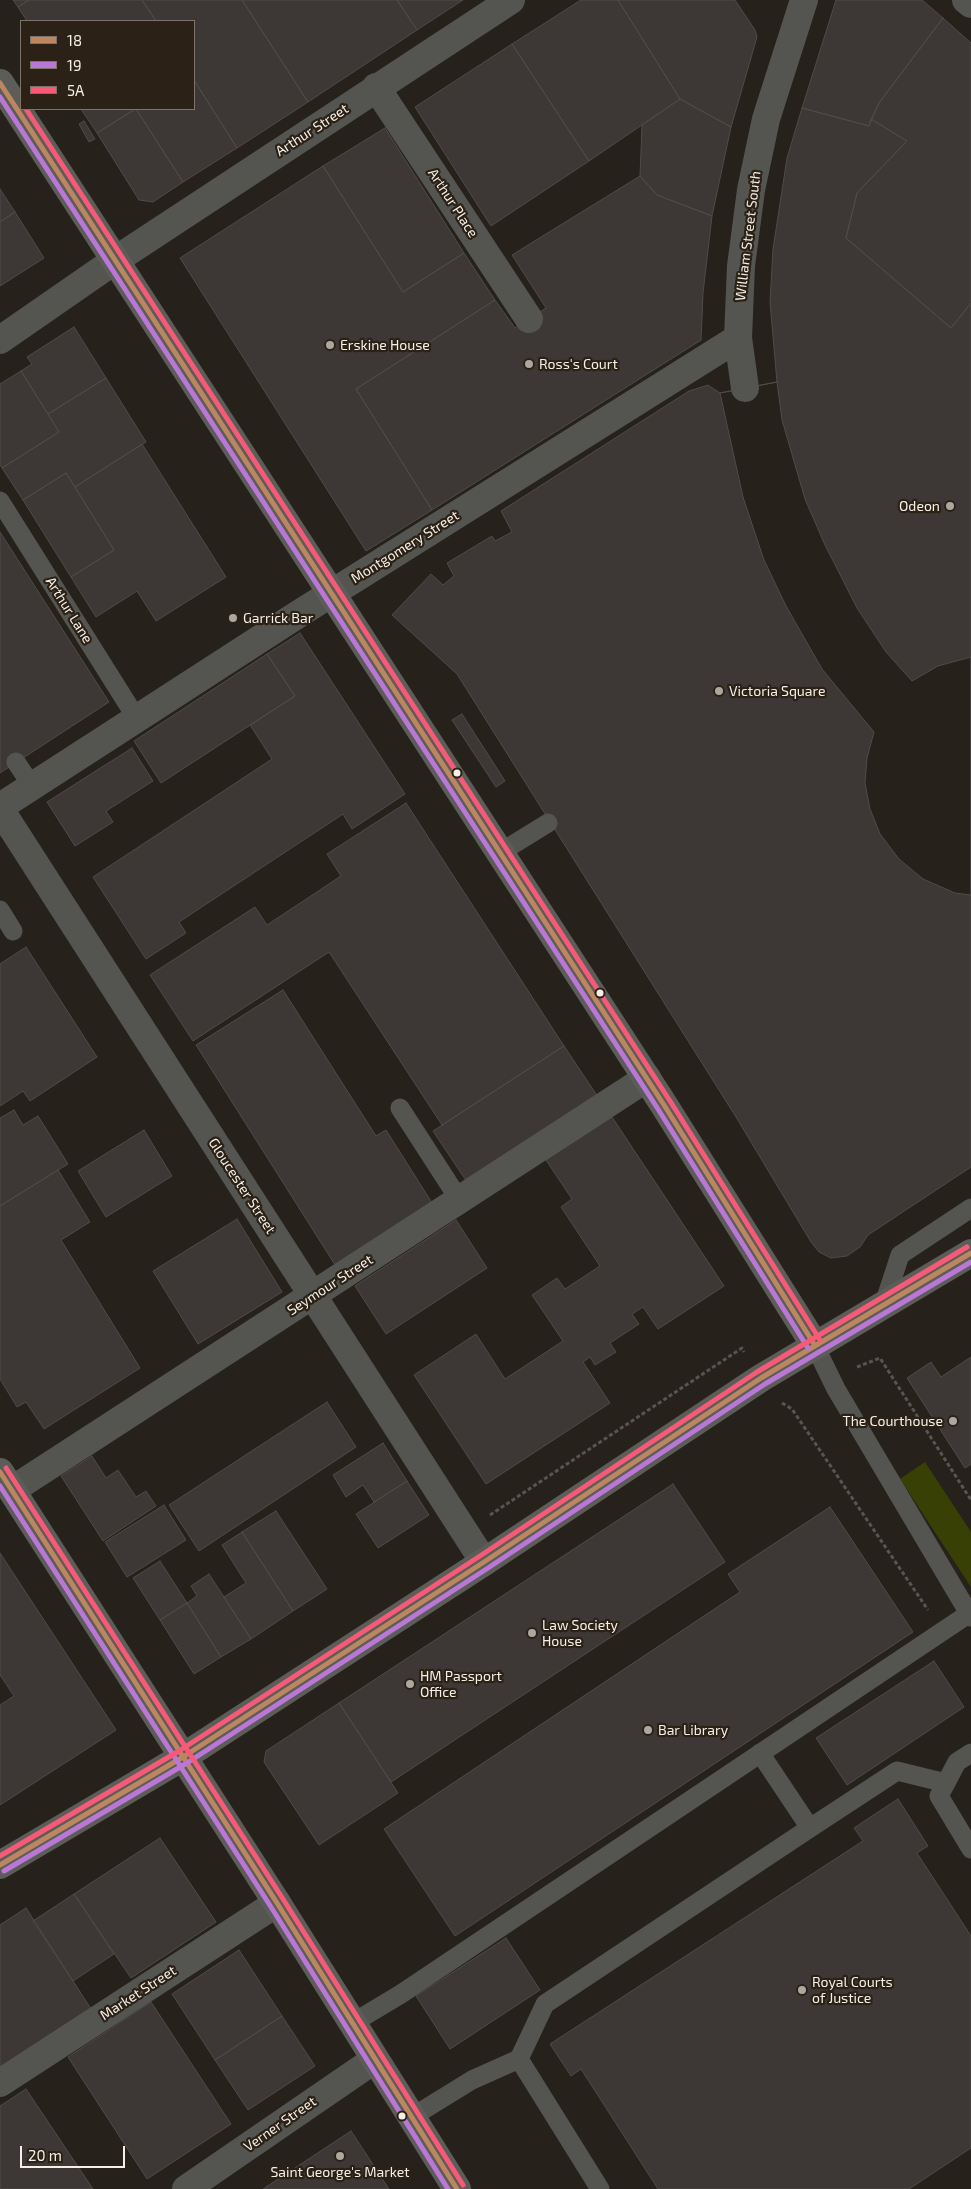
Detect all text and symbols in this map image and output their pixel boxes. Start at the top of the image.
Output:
legend [20,20,195,110]
text: 18 [67,31,82,49]
text: 19 [67,56,82,74]
text: 5A [67,81,84,99]
street label: Arthur Street [272,100,352,160]
street label: Arthur Place [424,165,482,241]
street label: William Street South [732,170,764,302]
place label: Erskine House [340,337,430,353]
marker: Erskine House [324,339,336,351]
place label: Ross's Court [539,356,618,372]
marker: Ross's Court [523,358,535,370]
place label: Odeon [899,498,940,514]
marker: Odeon [944,500,956,512]
street label: Montgomery Street [348,507,462,587]
street label: Arthur Lane [42,574,96,646]
place label: Garrick Bar [243,610,313,626]
marker: Garrick Bar [227,612,239,624]
place label: Victoria Square [729,683,825,699]
marker: Victoria Square [713,685,725,697]
unlabelled marker [452,768,462,778]
unlabelled marker [595,988,605,998]
street label: Gloucester Street [205,1135,279,1237]
street label: Seymour Street [284,1251,376,1319]
place label: The Courthouse [843,1413,943,1429]
marker: The Courthouse [947,1415,959,1427]
place label: Law Society House [542,1617,618,1650]
marker: Law Society House [526,1627,538,1639]
place label: HM Passport Office [420,1668,502,1700]
marker: HM Passport Office [404,1678,416,1690]
place label: Bar Library [658,1722,728,1738]
marker: Bar Library [642,1724,654,1736]
street label: Market Street [97,1962,179,2024]
place label: Royal Courts of Justice [812,1974,893,2006]
marker: Royal Courts of Justice [796,1984,808,1996]
street label: Verner Street [241,2093,319,2155]
unlabelled marker [397,2111,407,2121]
scale bar [22,2136,128,2168]
text: 20 m [28,2146,62,2164]
marker: Saint George's Market [334,2150,346,2162]
place label: Saint George's Market [270,2164,410,2180]

